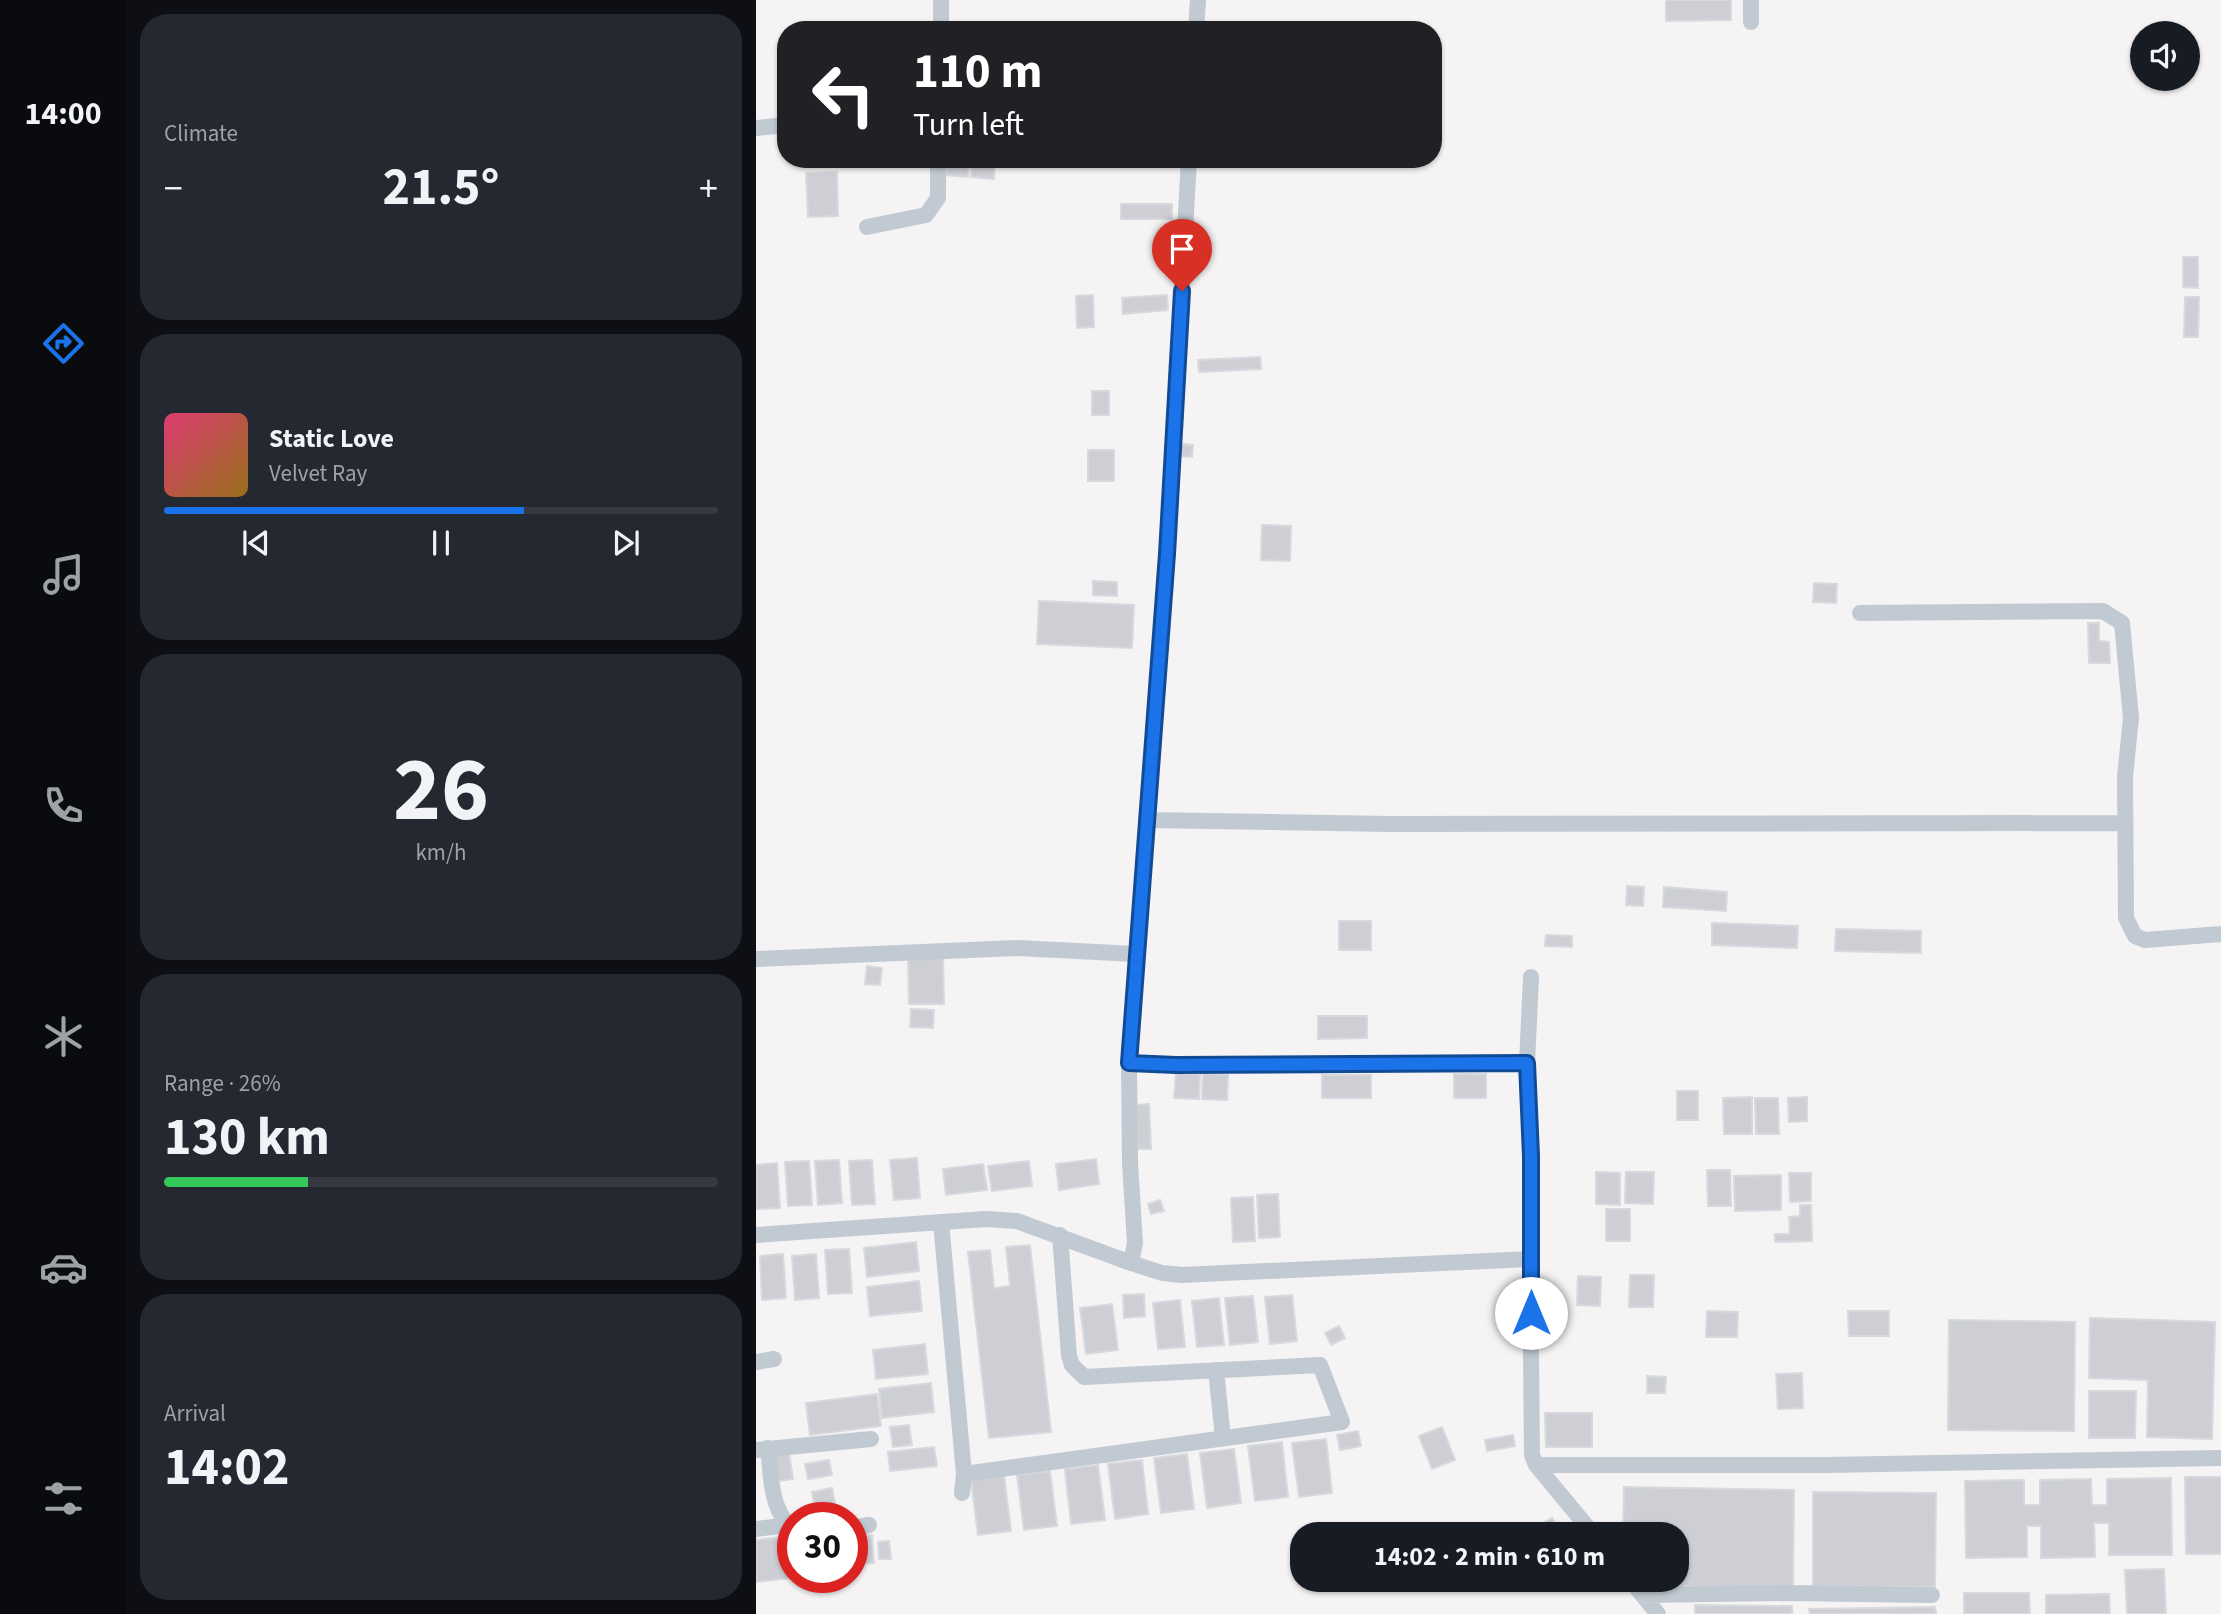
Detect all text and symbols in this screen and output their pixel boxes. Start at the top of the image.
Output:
map controls [2130,21,2200,91]
button: sound [2130,21,2200,91]
text: 110 m [913,37,1042,107]
icon: left [798,49,889,140]
text: 14:00 [24,91,102,137]
text: Turn left [913,102,1024,148]
text: Climate [164,117,238,150]
text: 21.5° [383,151,499,225]
text: − [164,162,183,216]
text: + [699,162,718,216]
pin [1152,219,1212,291]
icon: arrive [1163,230,1201,268]
icon: directions [39,319,88,368]
text: Static Love [269,420,394,457]
text: Velvet Ray [269,457,367,490]
icon: previous [237,524,275,562]
icon: pause [422,524,460,562]
icon: next [607,524,645,562]
icon: music [39,550,88,599]
text: 26 [393,726,489,855]
icon: phone [39,781,88,830]
text: km/h [415,836,467,869]
icon: climate [39,1012,88,1061]
text: Range · 26% [164,1067,281,1100]
text: 130 km [164,1101,330,1175]
icon: car [39,1243,88,1292]
position arrow [1494,1276,1568,1350]
text: Arrival [164,1397,226,1430]
text: 14:02 [164,1431,289,1505]
icon: filters [39,1474,88,1523]
speed limit sign: 30 [777,1502,868,1593]
text: 14:02 · 2 min · 610 m [1374,1538,1605,1575]

